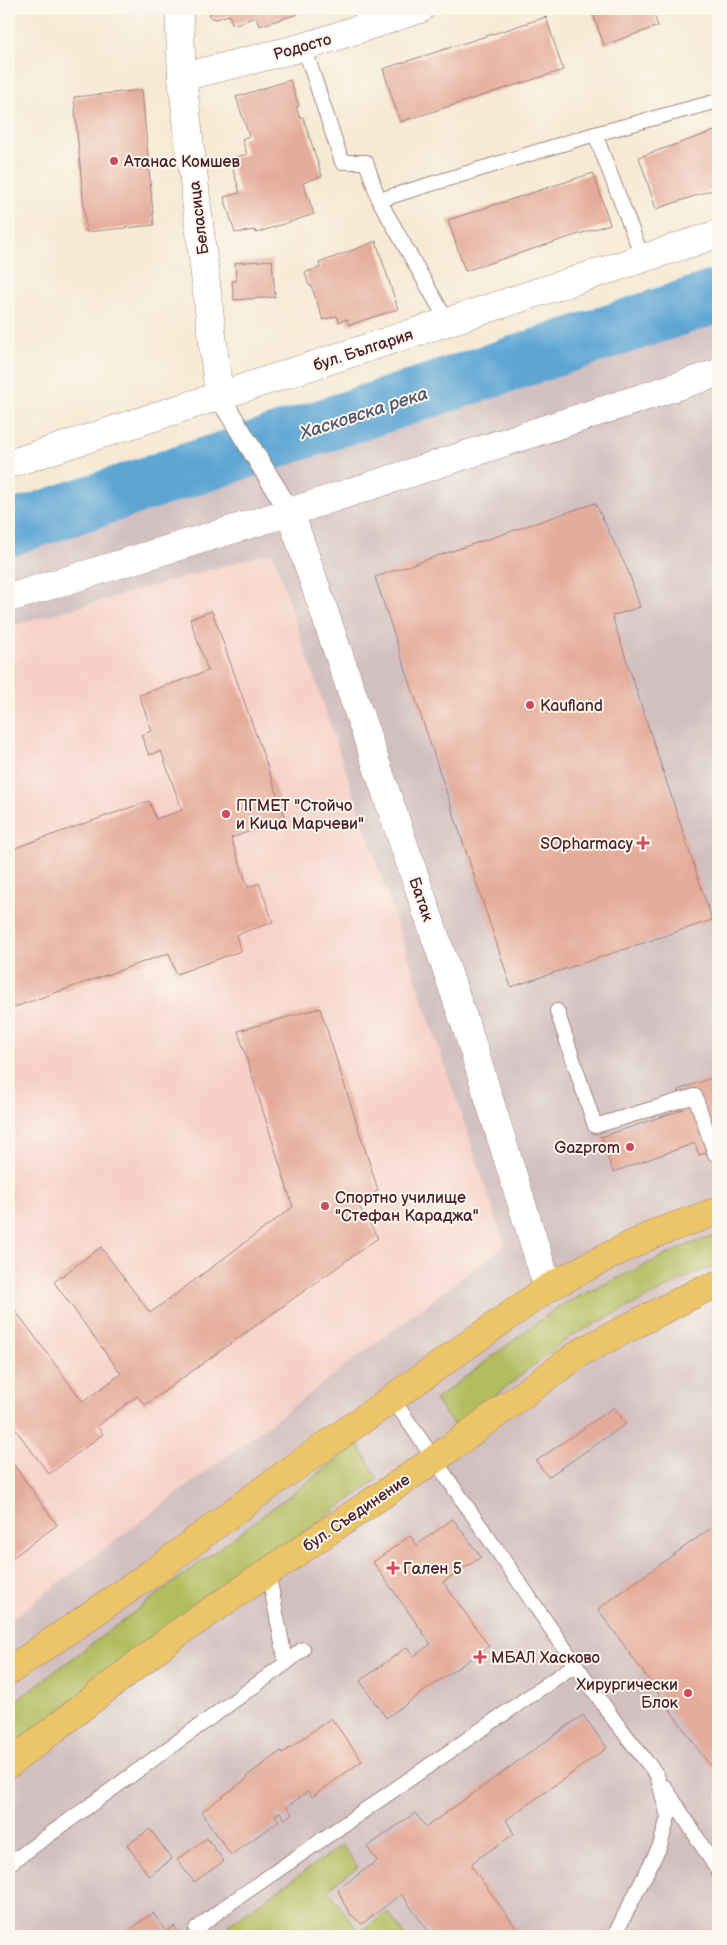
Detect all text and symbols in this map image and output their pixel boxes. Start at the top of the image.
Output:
street label: Родосто [271,30,334,65]
place label: Атанас Комшев [123,153,240,172]
marker: Атанас Комшев [108,155,120,167]
street label: Беласица [185,179,213,256]
street label: бул. България [311,325,416,376]
water label: Хасковска река [297,383,431,444]
place label: Kaufland [540,697,603,716]
marker: Kaufland [524,699,536,711]
place label: ПГМЕТ "Стойчо и Кица Марчеви" [236,797,364,834]
marker: ПГМЕТ "Стойчо и Кица Марчеви" [220,808,232,820]
place label: SOpharmacy [540,835,634,854]
marker: SOpharmacy [637,837,649,849]
street label: Батак [404,875,437,925]
place label: Gazprom [554,1139,620,1158]
marker: Gazprom [624,1141,636,1153]
place label: Спортно училище "Стефан Караджа" [335,1189,479,1226]
marker: Спортно училище "Стефан Караджа" [319,1200,331,1212]
street label: бул. Съединение [300,1470,414,1556]
place label: Гален 5 [403,1560,462,1579]
marker: Гален 5 [387,1562,399,1574]
place label: МБАЛ Хасково [491,1649,600,1668]
marker: МБАЛ Хасково [473,1650,487,1664]
place label: Хирургически Блок [576,1676,678,1713]
marker: Хирургически Блок [682,1687,694,1699]

